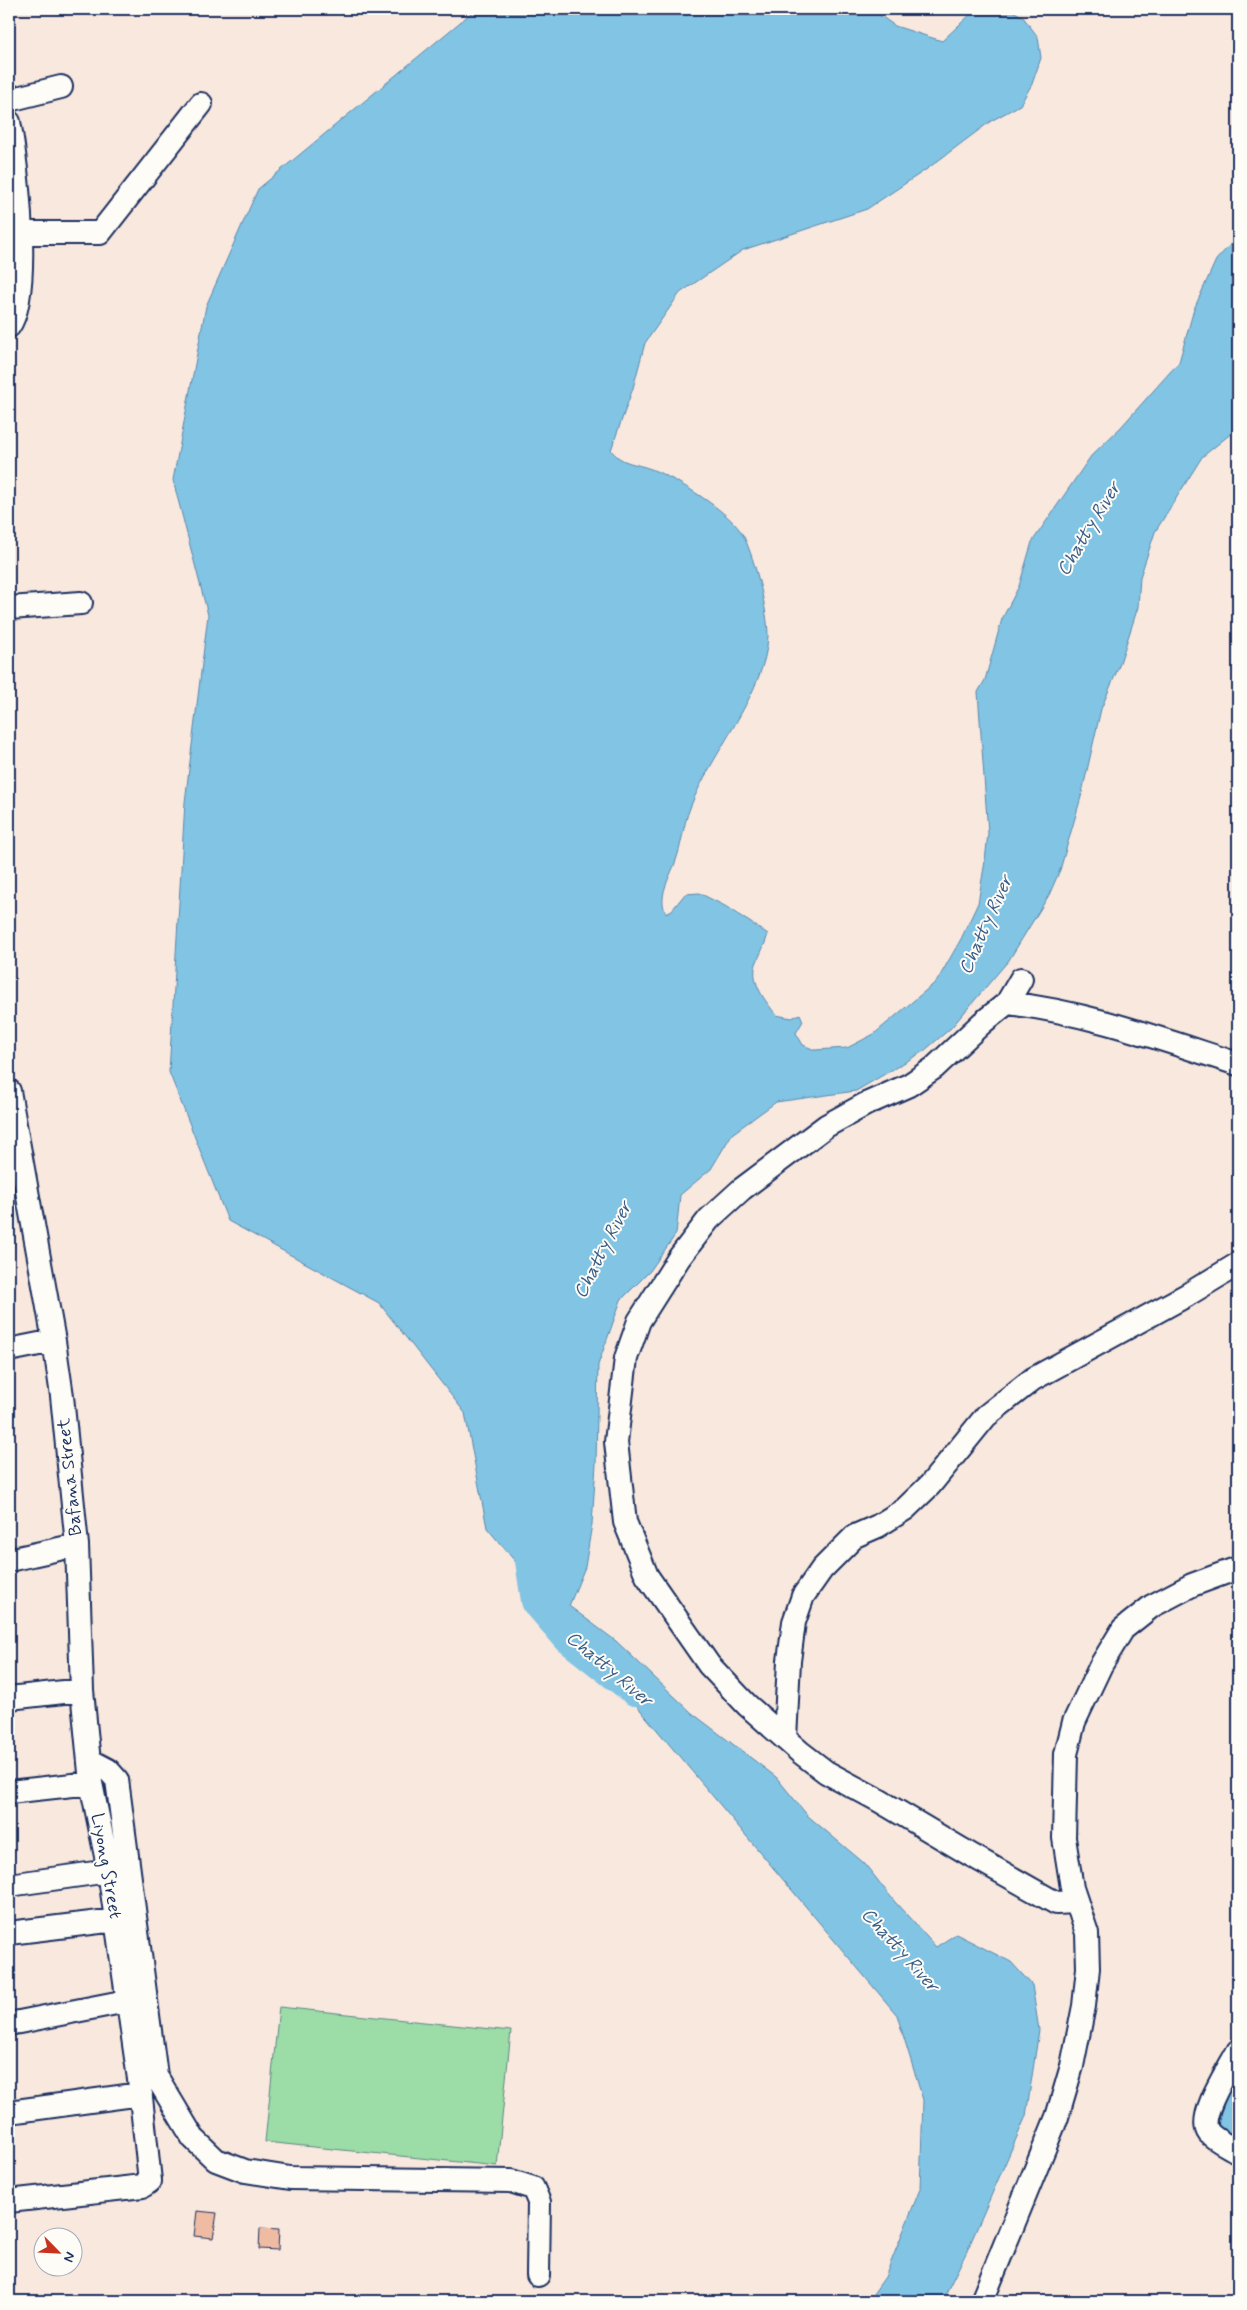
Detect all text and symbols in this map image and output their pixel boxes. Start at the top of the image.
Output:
water label: Chatty River [1051,476,1128,581]
water label: Chatty River [953,870,1020,978]
water label: Chatty River [568,1196,639,1303]
street label: Bafana Street [52,1417,88,1537]
water label: Chatty River [561,1626,659,1714]
street label: Liyong Street [85,1811,127,1921]
water label: Chatty River [855,1902,946,1999]
north arrow [32,2228,82,2278]
text: N [59,2249,79,2265]

